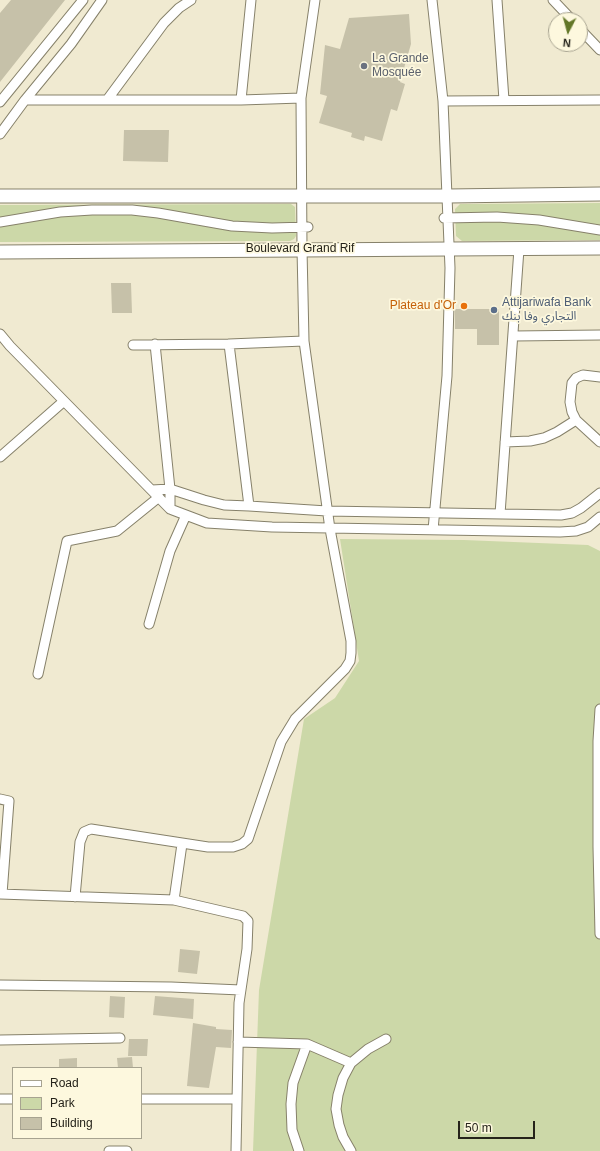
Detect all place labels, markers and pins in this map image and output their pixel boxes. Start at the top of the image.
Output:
place label: La Grande Mosquée [372,52,429,80]
marker: La Grande Mosquée [359,61,369,71]
place label: Attijariwafa Bank التجاري وفا بنك [502,296,591,324]
place label: Plateau d'Or [390,299,456,313]
marker: Plateau d'Or [459,301,469,311]
marker: Attijariwafa Bank التجاري وفا بنك [489,305,499,315]

